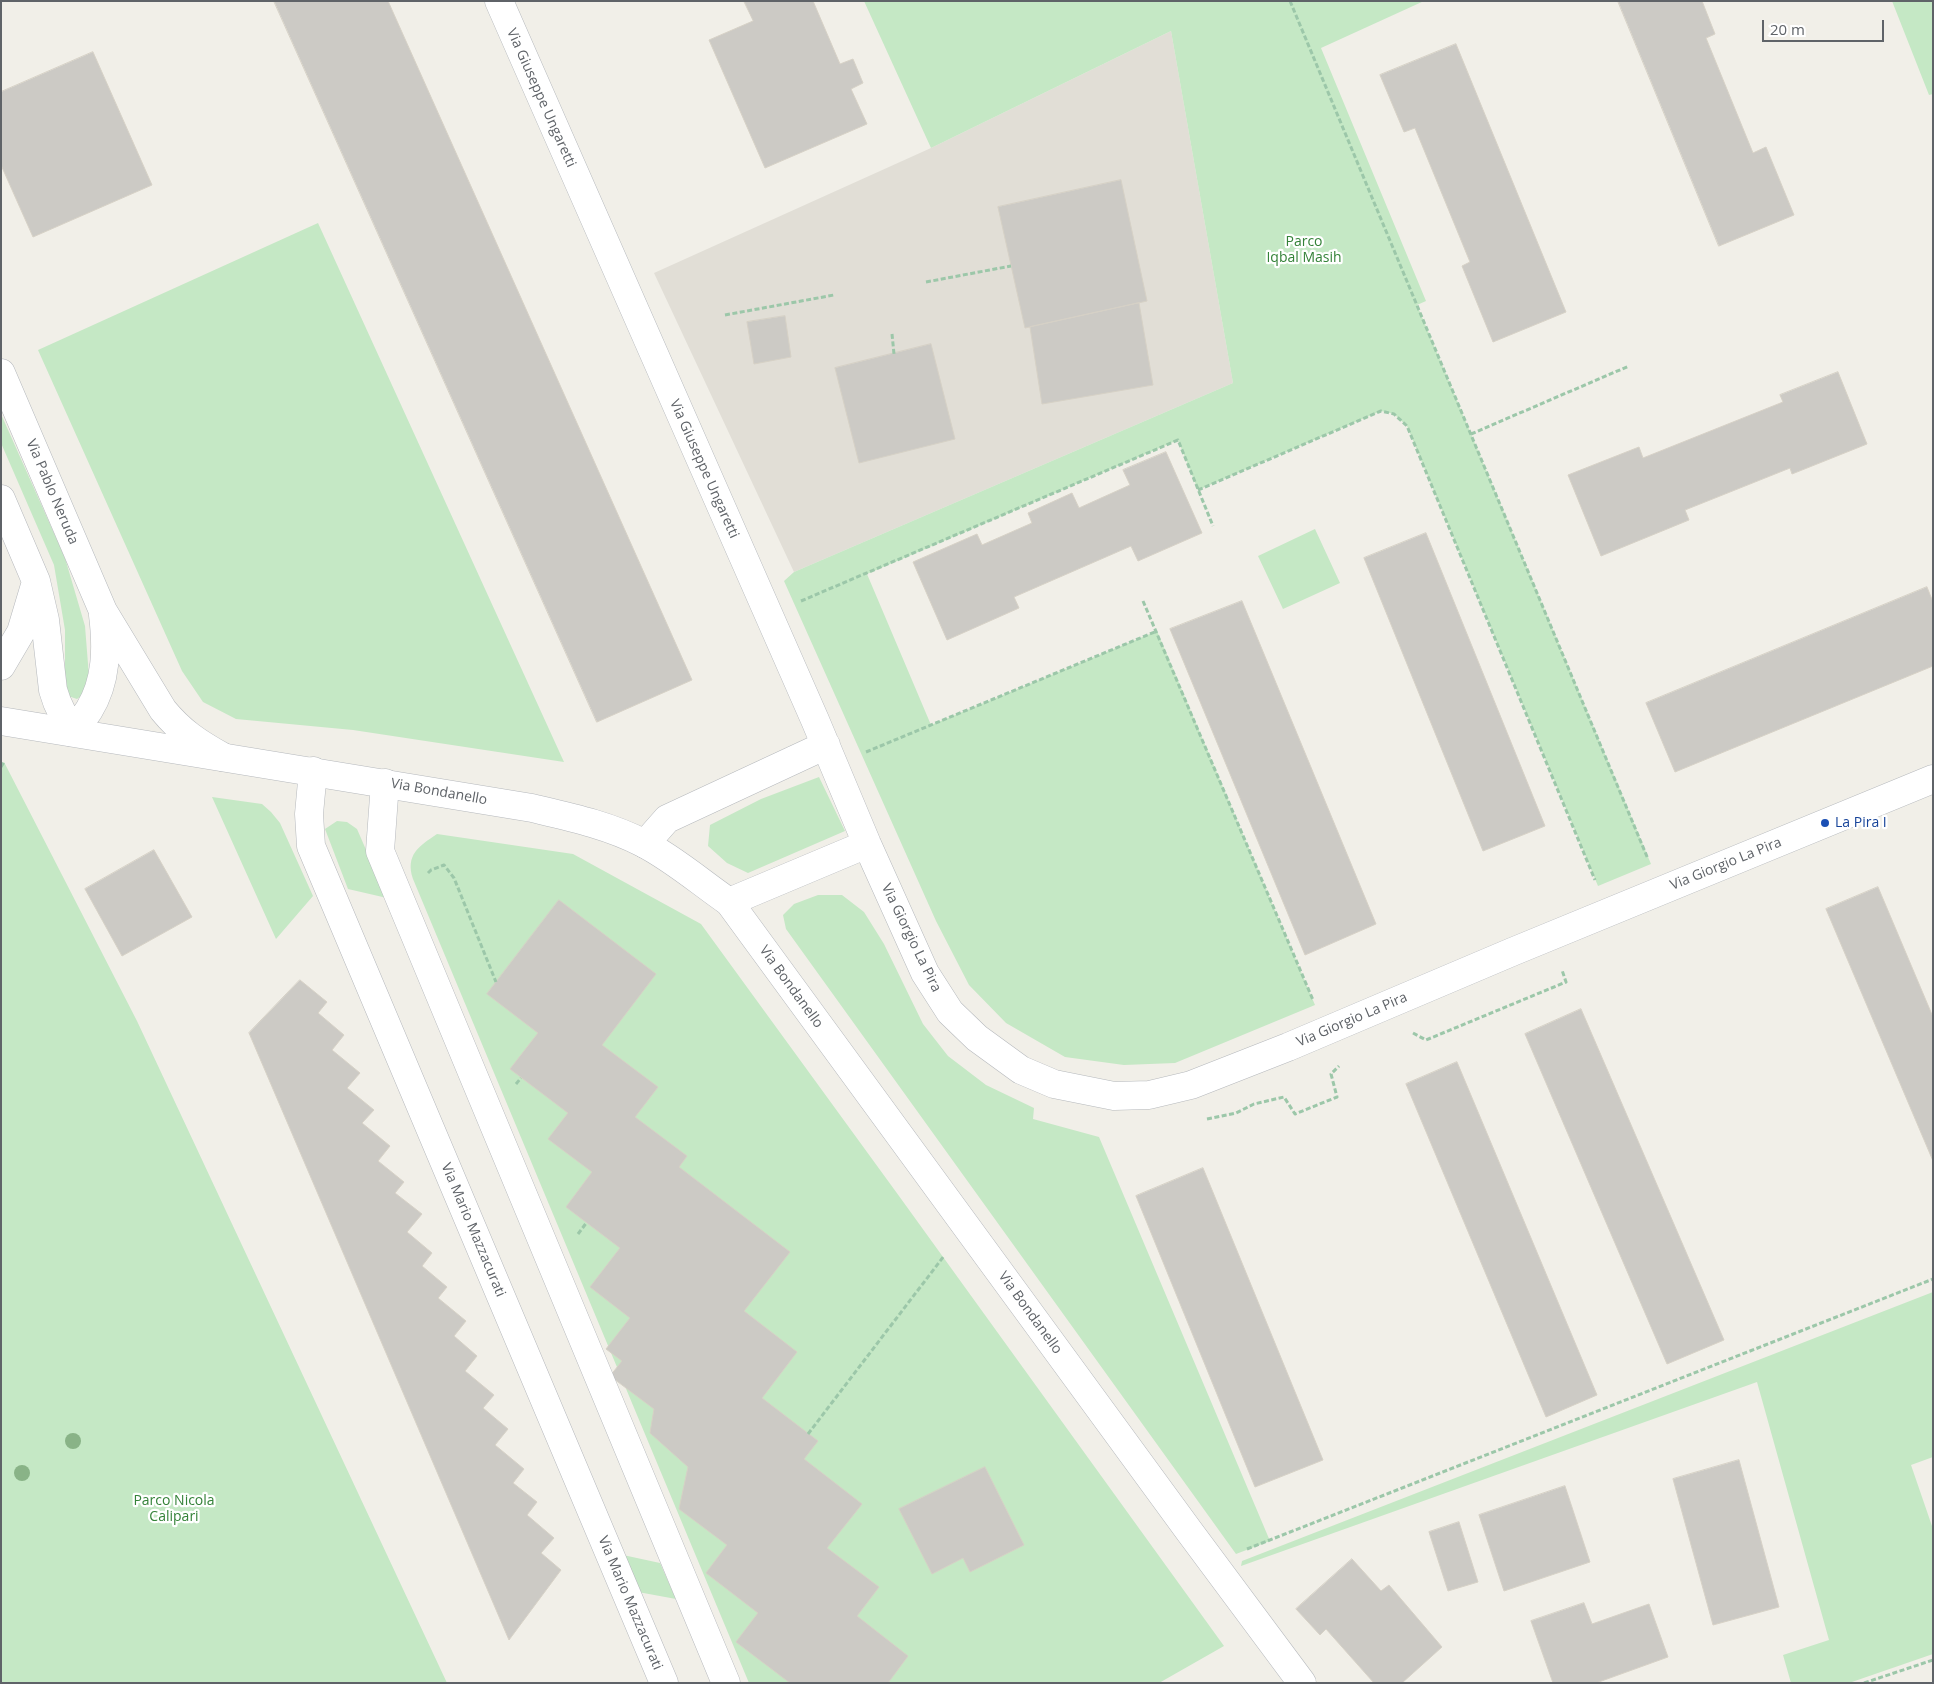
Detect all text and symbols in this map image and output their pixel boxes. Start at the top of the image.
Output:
scale bar [1764,10,1886,42]
text: 20 m [1770,19,1805,39]
street label: Via Giuseppe Ungaretti [503,26,579,170]
park label: Parco Iqbal Masih [1266,234,1342,266]
street label: Via Giuseppe Ungaretti [666,397,742,541]
street label: Via Pablo Neruda [22,437,82,547]
street label: Via Bondanello [389,775,489,809]
place label: La Pira I [1835,815,1887,831]
marker: La Pira I [1819,817,1831,829]
street label: Via Giorgio La Pira [1668,834,1784,894]
street label: Via Giorgio La Pira [877,881,945,995]
street label: Via Bondanello [756,943,826,1031]
street label: Via Giorgio La Pira [1294,989,1410,1051]
street label: Via Mario Mazzacurati [437,1161,509,1299]
street label: Via Bondanello [995,1269,1065,1357]
park label: Parco Nicola Calipari [133,1493,215,1525]
street label: Via Mario Mazzacurati [594,1534,666,1672]

